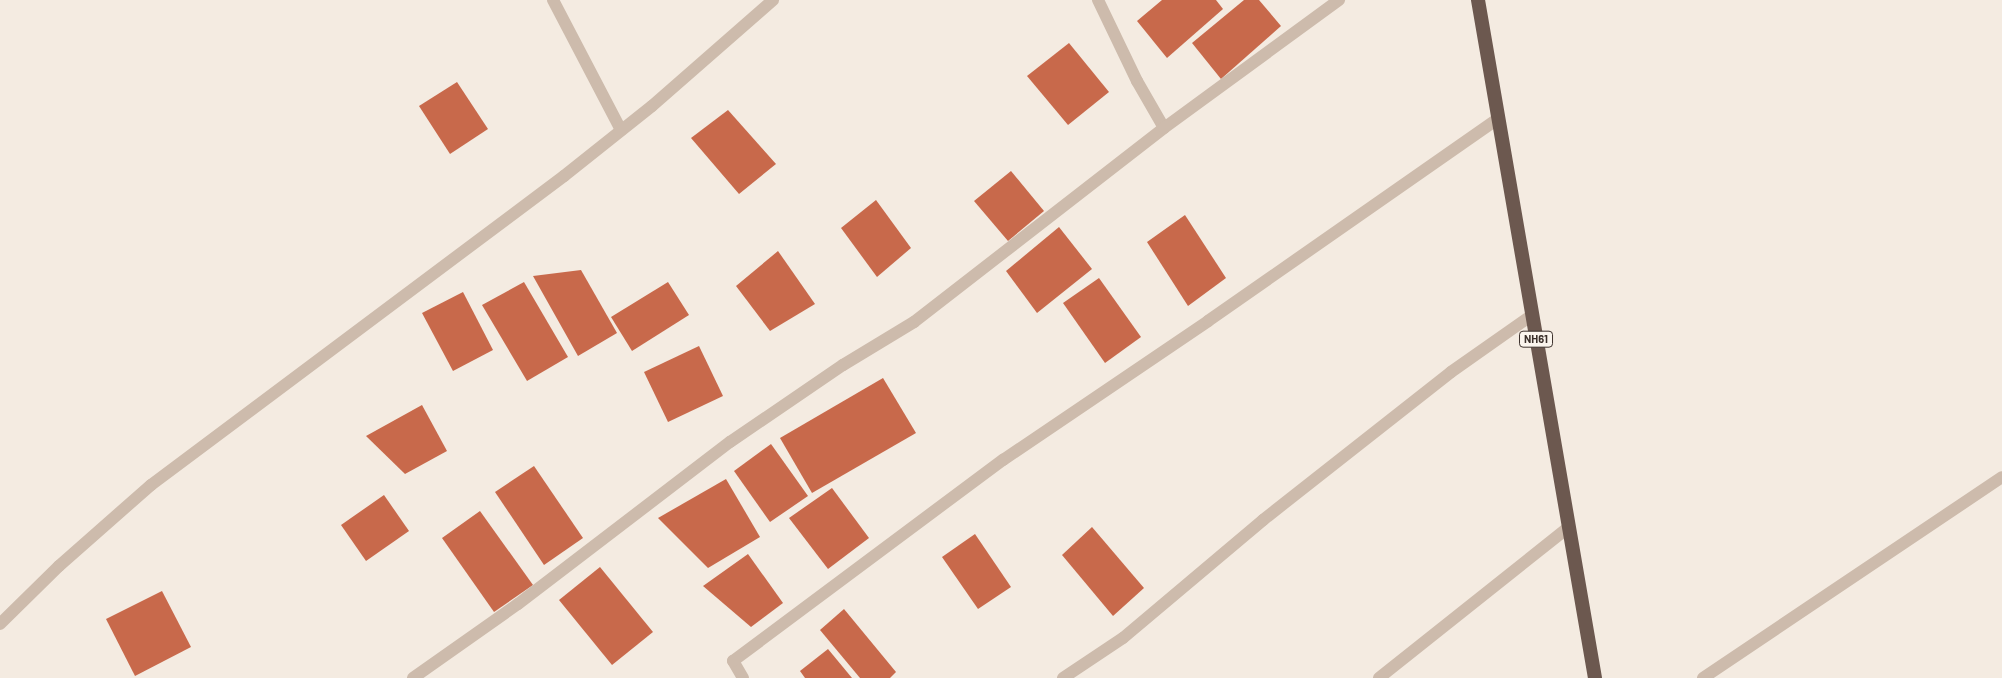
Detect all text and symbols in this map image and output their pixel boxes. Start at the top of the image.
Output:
road number: NH61 [1518,330,1554,348]

